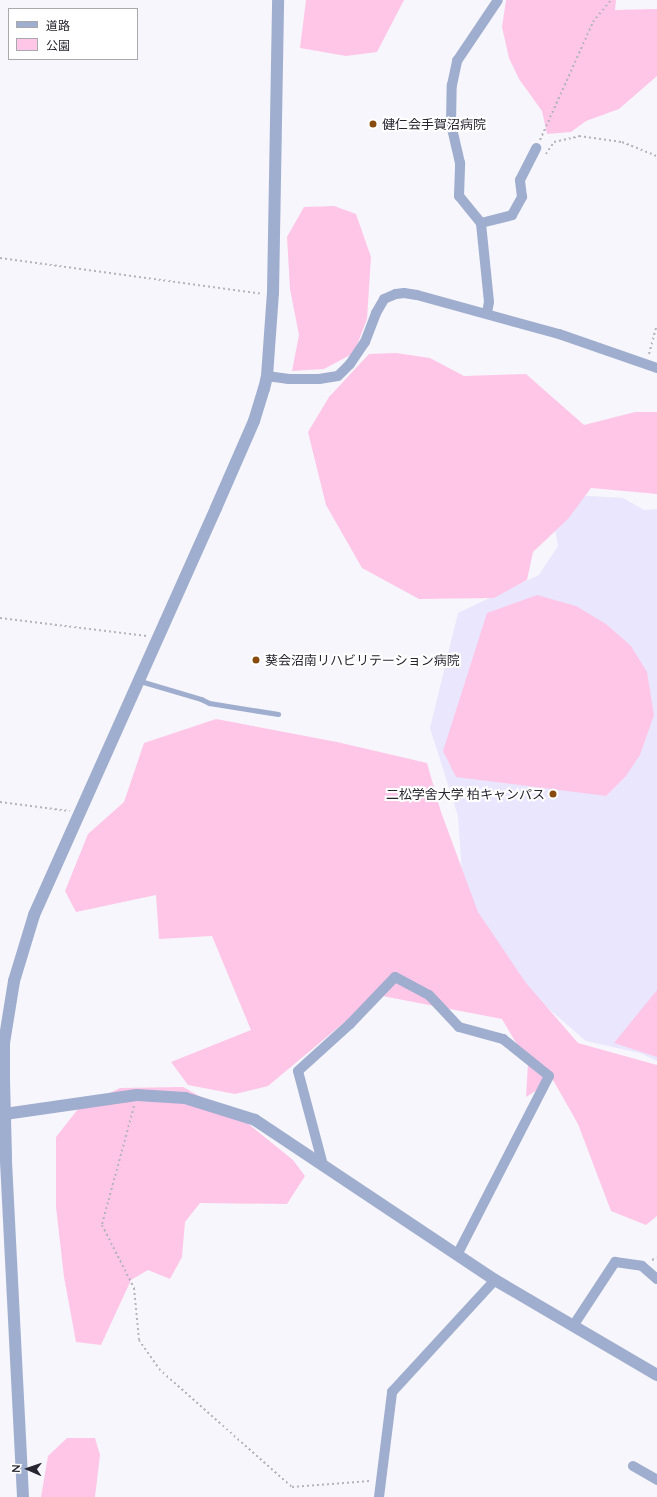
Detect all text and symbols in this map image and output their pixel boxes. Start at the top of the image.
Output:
legend [8,8,138,60]
text: 道路 [46,18,70,33]
text: 公園 [46,38,70,53]
place label: 健仁会手賀沼病院 [382,116,486,132]
marker: 健仁会手賀沼病院 [367,118,379,130]
place label: 葵会沼南リハビリテーション病院 [265,652,460,668]
marker: 葵会沼南リハビリテーション病院 [250,654,262,666]
place label: 二松学舍大学 柏キャンパス [386,786,545,802]
marker: 二松学舍大学 柏キャンパス [548,789,558,799]
north arrow [8,1449,48,1489]
text: N [9,1464,22,1473]

